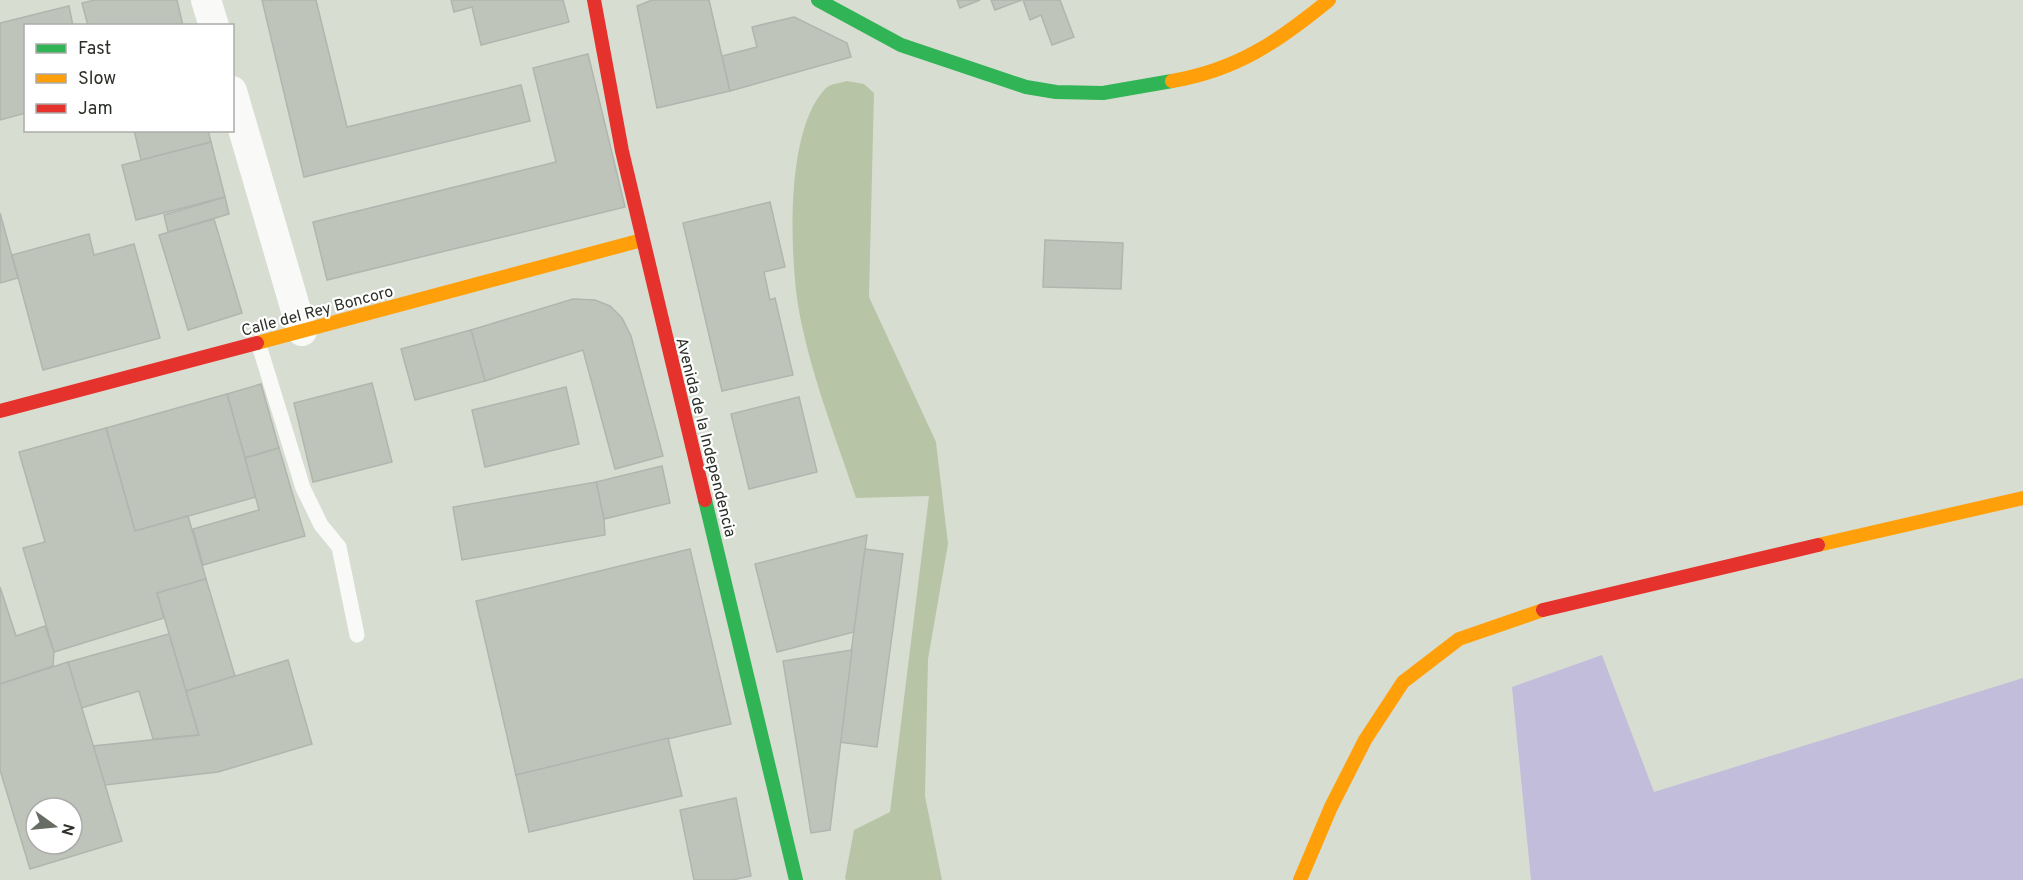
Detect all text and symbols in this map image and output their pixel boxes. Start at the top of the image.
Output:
legend [24,24,234,132]
text: Fast [78,38,111,61]
text: Slow [78,68,116,91]
text: Jam [78,98,113,121]
street label: Calle del Rey Boncoro [239,282,396,342]
street label: Avenida de la Independencia [671,335,740,539]
north arrow [24,796,84,856]
text: N [55,821,78,838]

